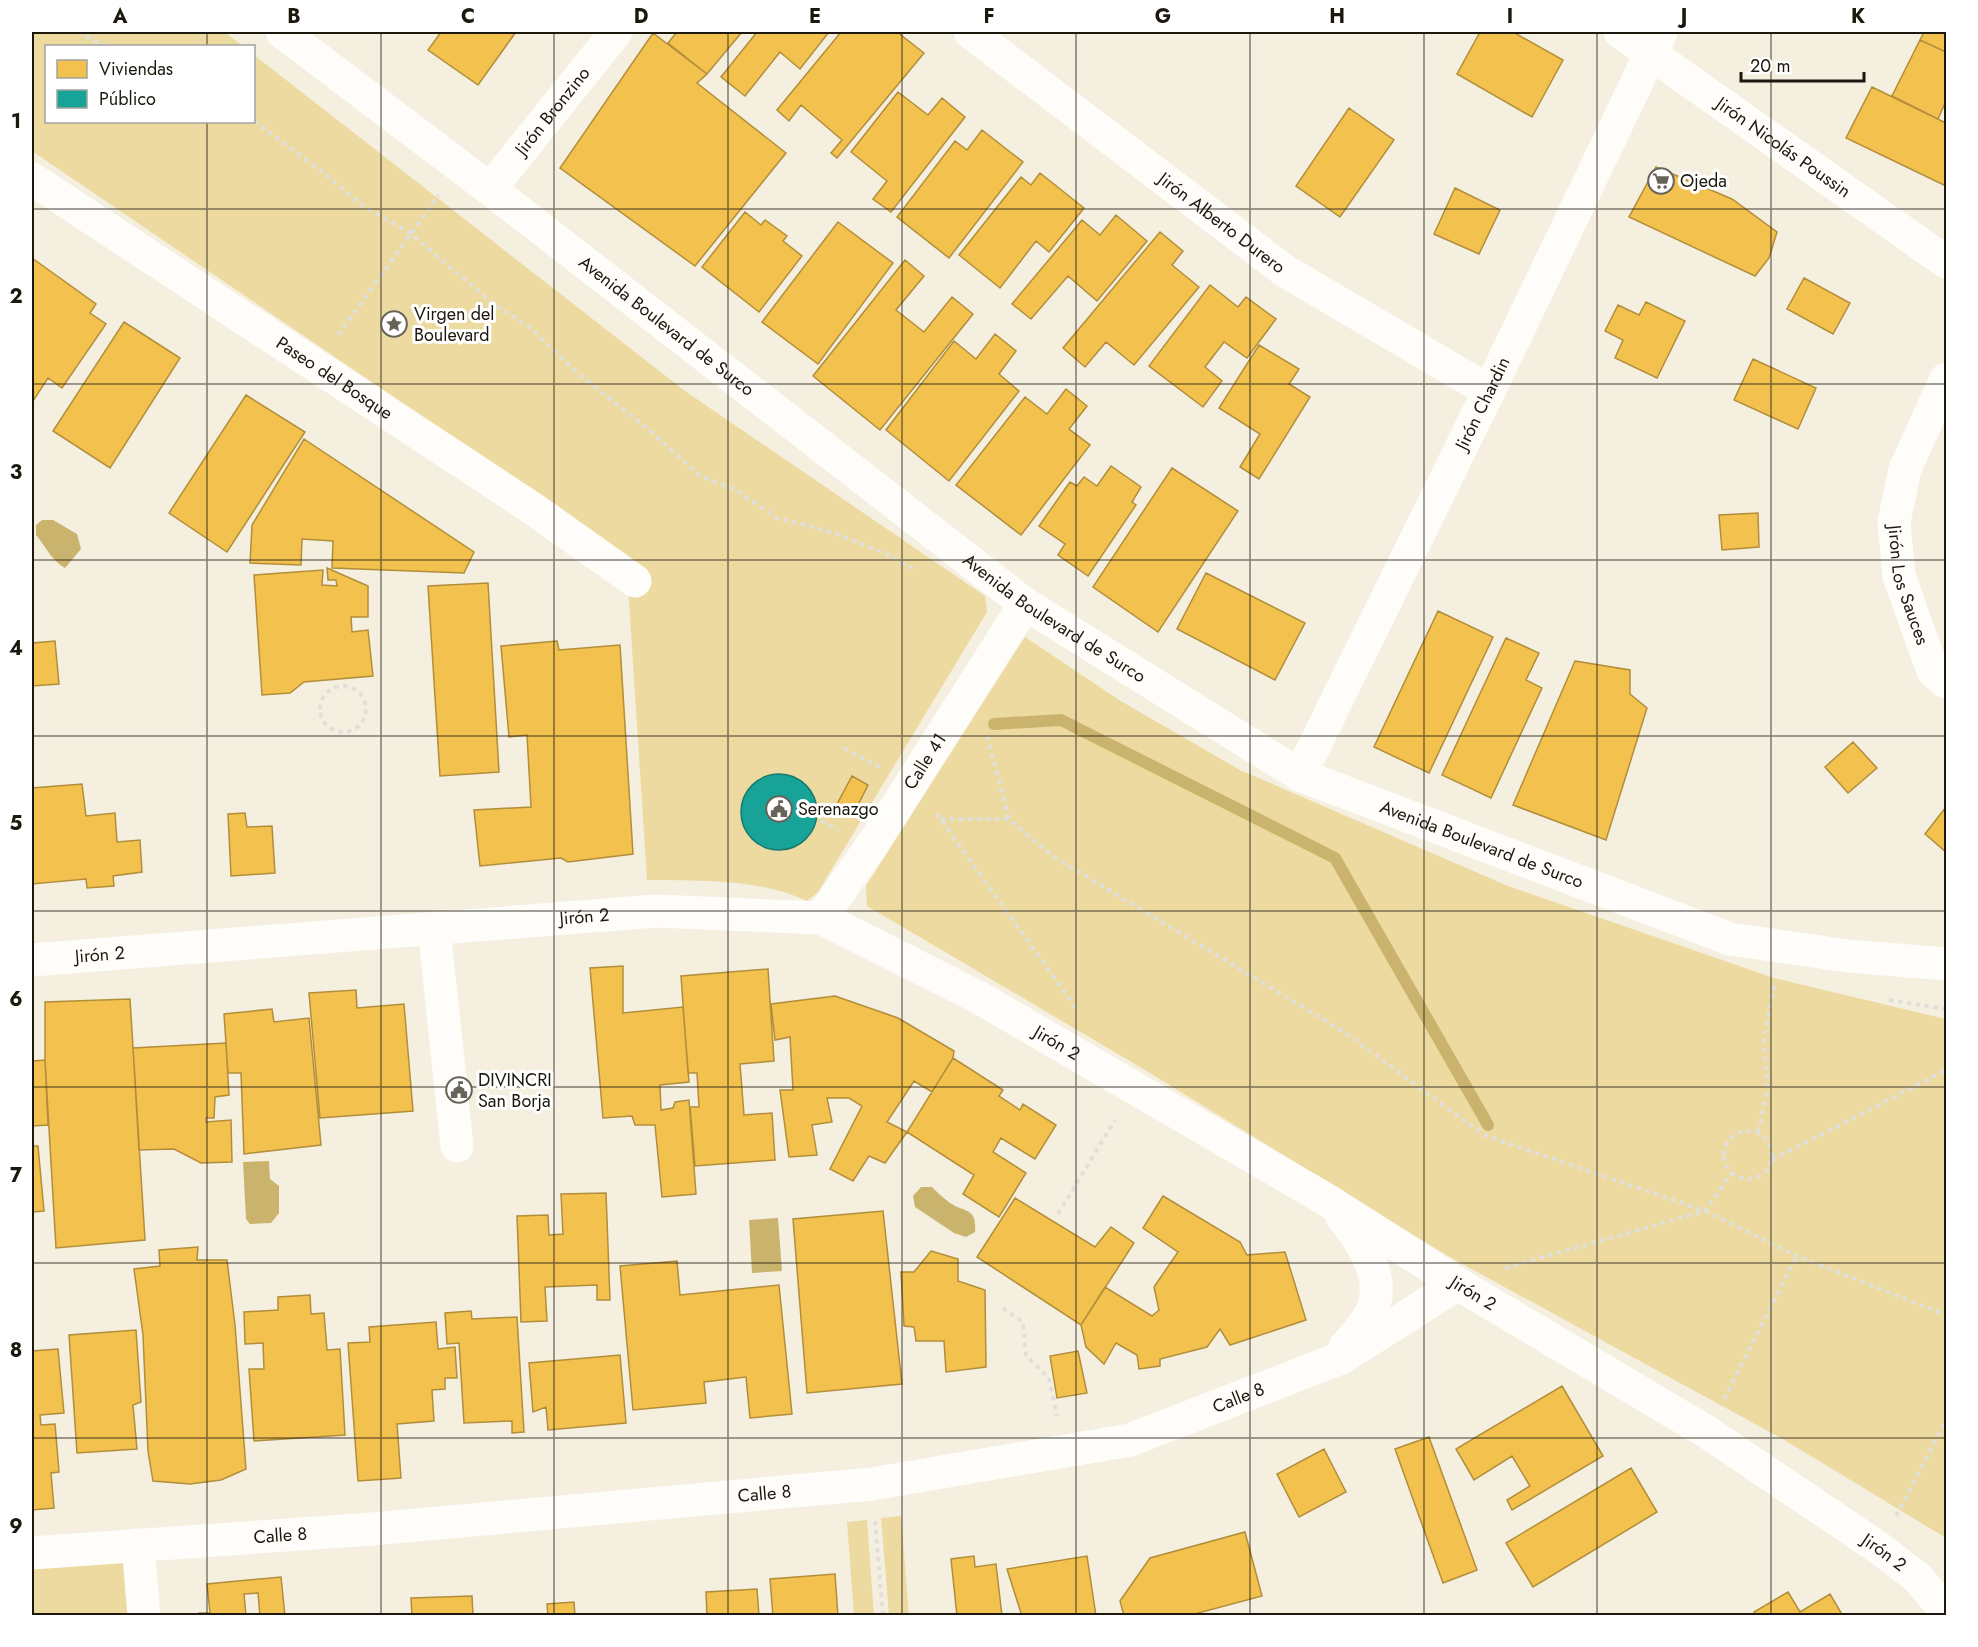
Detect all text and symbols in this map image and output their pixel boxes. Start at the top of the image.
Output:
text: A [112,2,128,31]
text: B [287,2,301,31]
text: C [461,2,475,31]
text: D [634,2,648,31]
text: E [809,2,821,31]
text: F [983,2,995,31]
text: G [1155,2,1171,31]
text: H [1329,2,1345,31]
text: I [1507,2,1513,31]
text: J [1677,2,1687,31]
text: K [1851,2,1865,31]
legend [45,45,255,123]
scale bar [1741,45,1864,83]
text: 20 m [1750,53,1790,79]
text: Viviendas [99,56,173,82]
street label: Jirón Bronzino [508,61,596,162]
text: Público [99,86,156,112]
street label: Jirón Nicolás Poussin [1709,90,1856,204]
text: 1 [11,107,21,136]
street label: Jirón Alberto Durero [1151,165,1291,280]
supermarket icon: Ojeda [1646,166,1676,196]
place label: Ojeda [1680,168,1727,194]
street label: Avenida Boulevard de Surco [573,249,760,402]
text: 2 [9,282,23,311]
place label: Virgen del Boulevard [414,301,495,348]
place icon: Virgen del Boulevard [379,309,409,339]
street label: Paseo del Bosque [271,330,398,426]
street label: Jirón Chardin [1448,353,1516,456]
text: 3 [10,458,22,487]
street label: Jirón Los Sauces [1881,522,1936,649]
street label: Avenida Boulevard de Surco [957,547,1151,689]
text: 4 [9,634,23,663]
street label: Calle 41 [897,728,953,795]
public building icon: Serenazgo [764,794,794,824]
street label: Avenida Boulevard de Surco [1376,794,1587,895]
place label: Serenazgo [798,796,879,822]
text: 5 [10,809,23,838]
street label: Jirón 2 [556,902,610,932]
street label: Jirón 2 [72,940,126,970]
text: 6 [9,985,23,1014]
street label: Jirón 2 [1027,1018,1085,1067]
place label: DIVINCRI San Borja [478,1067,552,1114]
public building icon: DIVINCRI San Borja [444,1075,474,1105]
text: 7 [10,1161,23,1190]
street label: Jirón 2 [1443,1268,1501,1317]
text: 8 [10,1336,22,1365]
street label: Calle 8 [1209,1376,1268,1420]
street label: Calle 8 [737,1478,793,1509]
text: 9 [9,1512,23,1541]
street label: Calle 8 [253,1521,308,1550]
street label: Jirón 2 [1855,1526,1912,1578]

